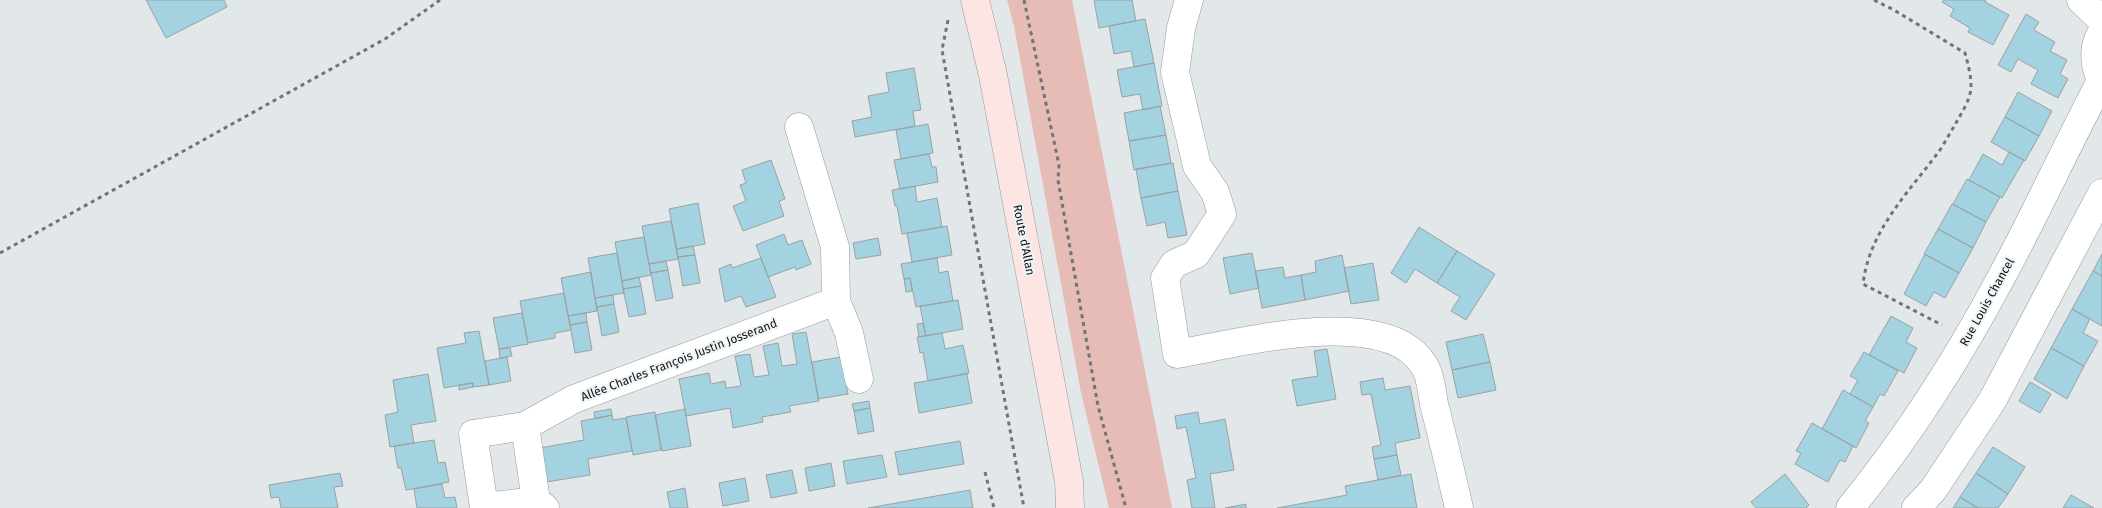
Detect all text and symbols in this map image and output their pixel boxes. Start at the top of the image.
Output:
street label: Route d'Allan [1010,203,1038,277]
street label: Rue Louis Chancel [1957,255,2017,348]
street label: Allée Charles François Justin Josserand [579,316,779,404]

